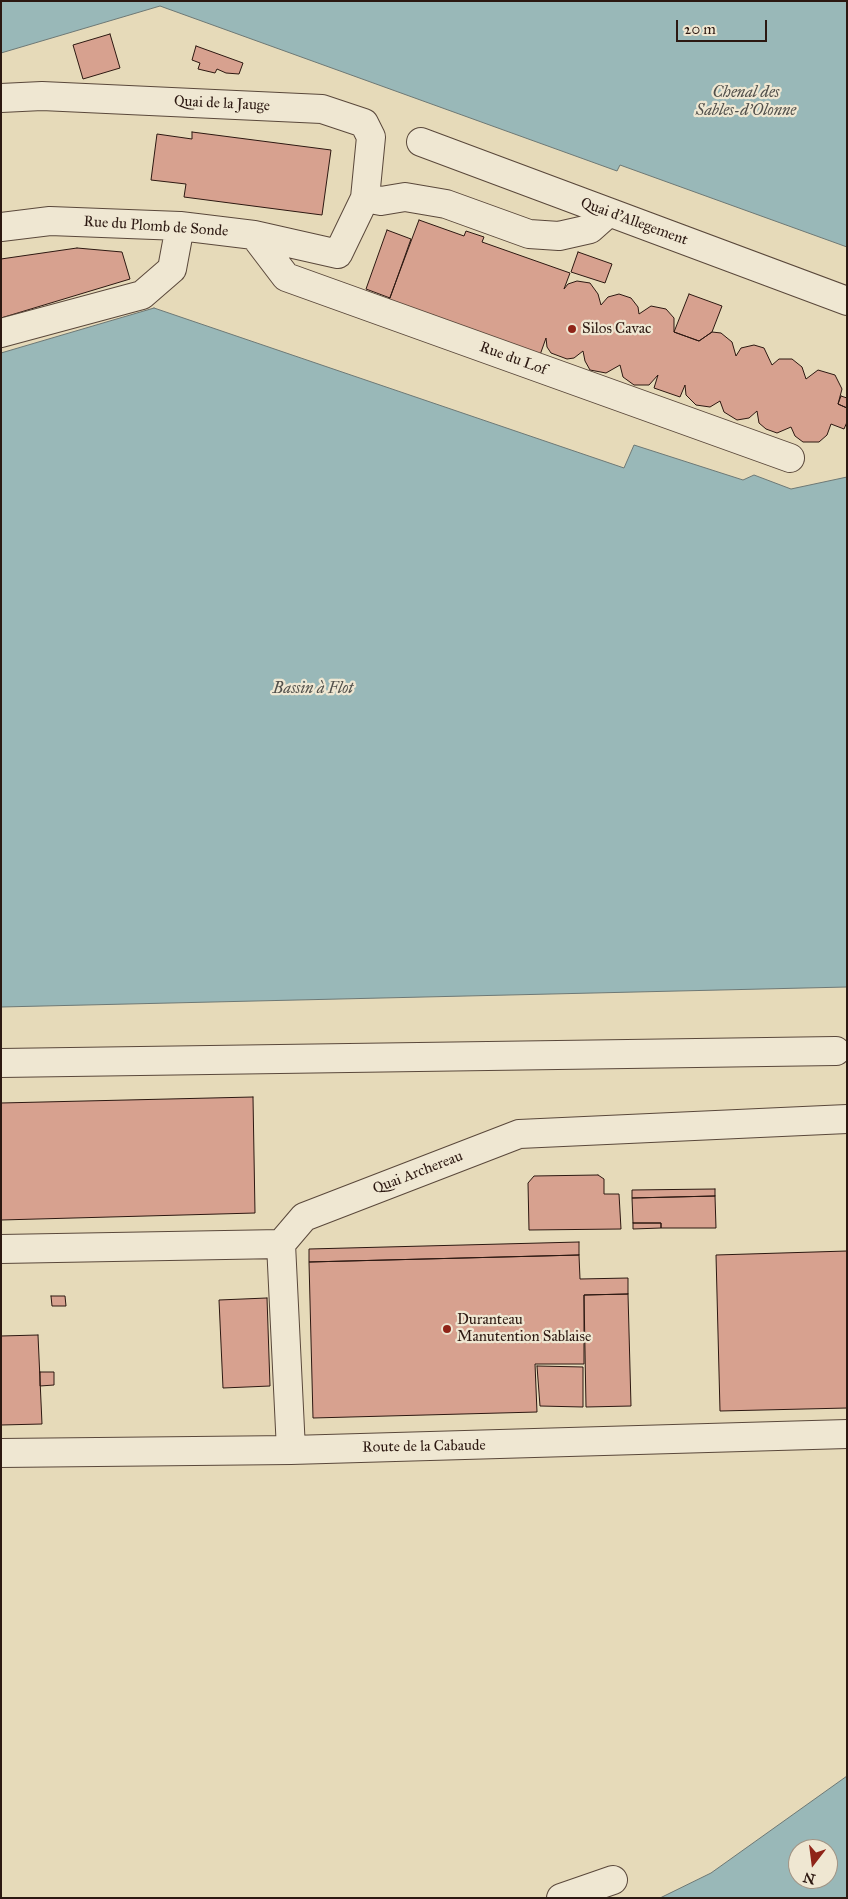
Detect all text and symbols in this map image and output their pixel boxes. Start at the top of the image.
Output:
scale bar [678,10,769,42]
text: 20 m [684,20,716,38]
water label: Chenal des Sables-d'Olonne [696,83,796,121]
street label: Quai de la Jauge [174,92,270,116]
street label: Quai d'Allegement [578,194,690,250]
street label: Rue du Plomb de Sonde [83,213,229,241]
place label: Silos Cavac [582,320,651,338]
marker: Silos Cavac [566,323,578,335]
street label: Rue du Lof [477,339,549,379]
water label: Bassin à Flot [273,679,353,699]
street label: Quai Archereau [370,1148,466,1198]
place label: Duranteau Manutention Sablaise [457,1311,591,1346]
marker: Duranteau Manutention Sablaise [441,1323,453,1335]
street label: Route de la Cabaude [362,1437,486,1457]
north arrow [788,1839,838,1889]
text: N [801,1868,817,1888]

